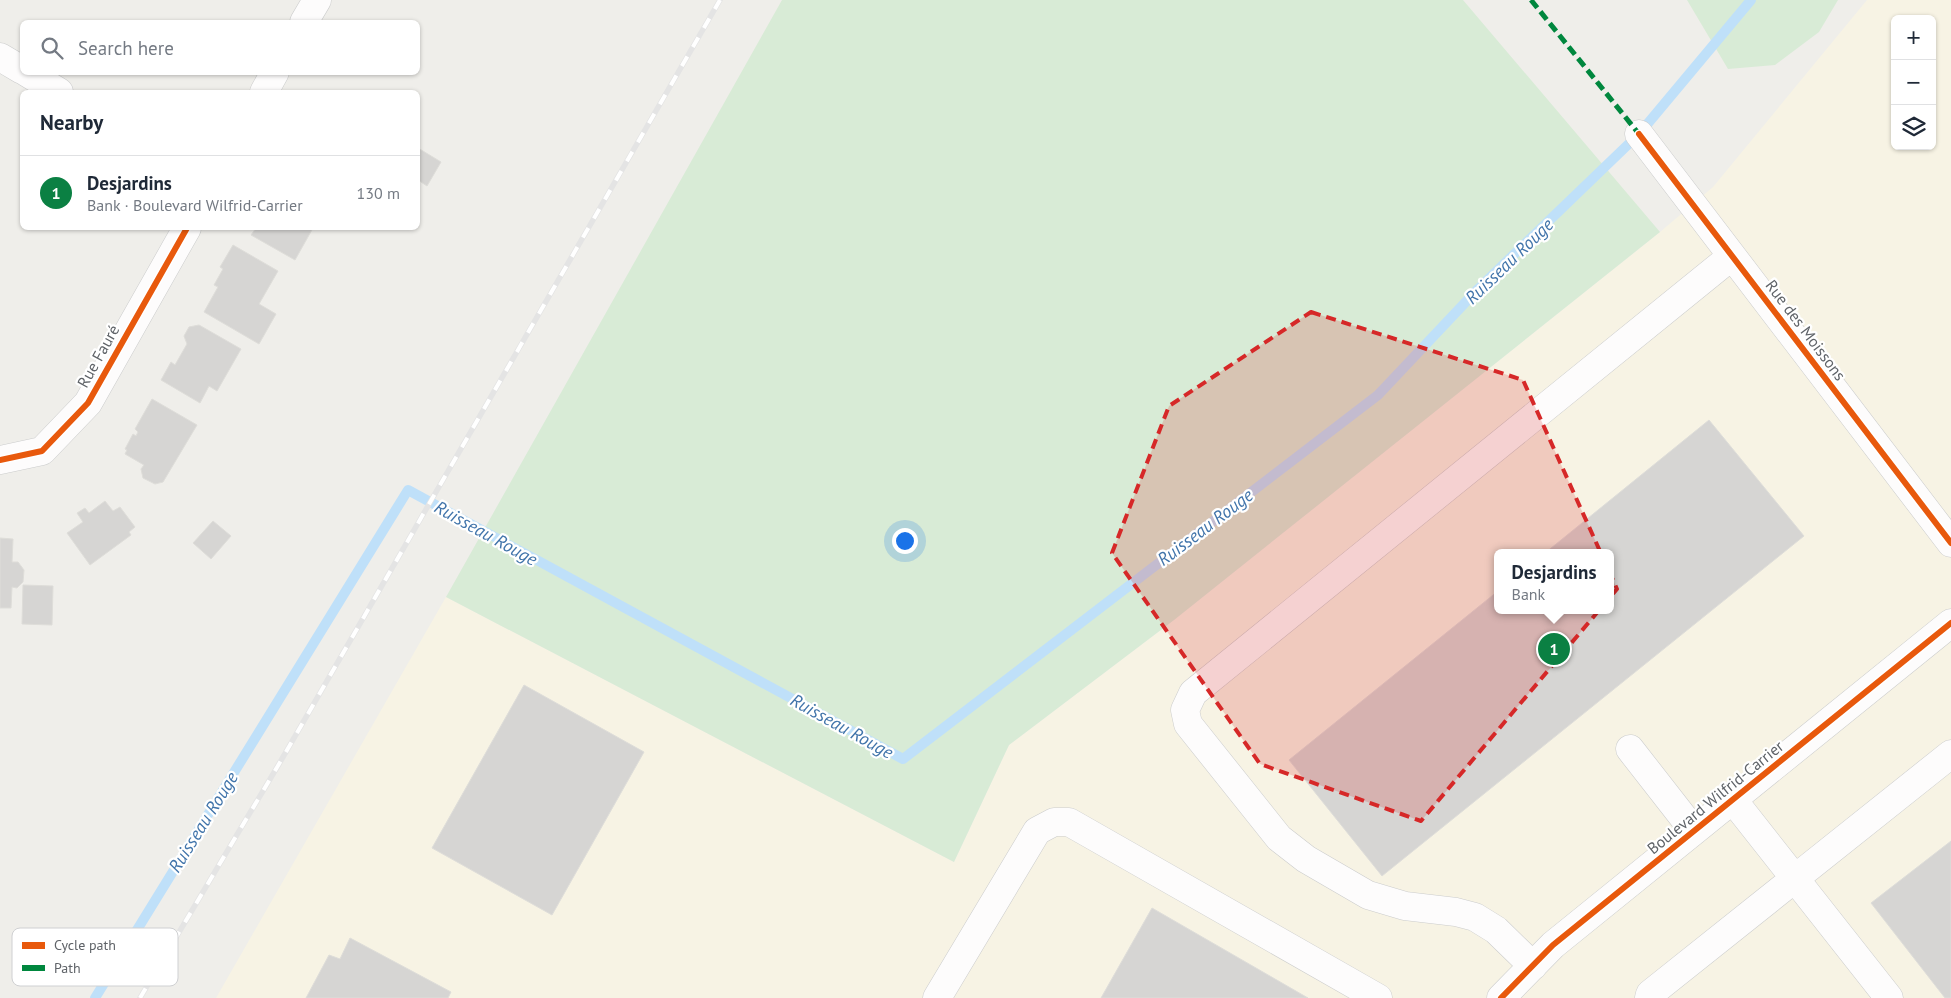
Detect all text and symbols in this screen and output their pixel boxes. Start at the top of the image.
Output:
map controls [1891,15,1936,150]
button: + [1891,15,1936,60]
search box [20,20,420,75]
icon: search [38,34,66,62]
text: Search here [78,36,174,60]
button: − [1891,60,1936,105]
button: layers [1891,105,1936,150]
text: Nearby [40,109,103,136]
text: Desjardins [87,171,172,195]
text: 1 [51,183,61,203]
text: 130 m [357,183,400,203]
text: Bank · Boulevard Wilfrid-Carrier [87,195,303,215]
water label: Ruisseau Rouge [1460,213,1559,309]
street label: Rue des Moissons [1762,276,1851,385]
street label: Rue Fauré [73,321,123,391]
water label: Ruisseau Rouge [1152,483,1258,571]
water label: Ruisseau Rouge [431,495,542,571]
your location [892,528,918,554]
popup [1494,549,1614,614]
text: Desjardins [1512,560,1596,584]
text: Bank [1512,584,1545,604]
pin: 1 [1538,630,1570,668]
water label: Ruisseau Rouge [787,688,898,764]
street label: Boulevard Wilfrid-Carrier [1643,736,1788,858]
water label: Ruisseau Rouge [163,767,243,876]
legend [12,928,178,986]
text: Cycle path [54,936,116,954]
text: Path [54,959,81,977]

